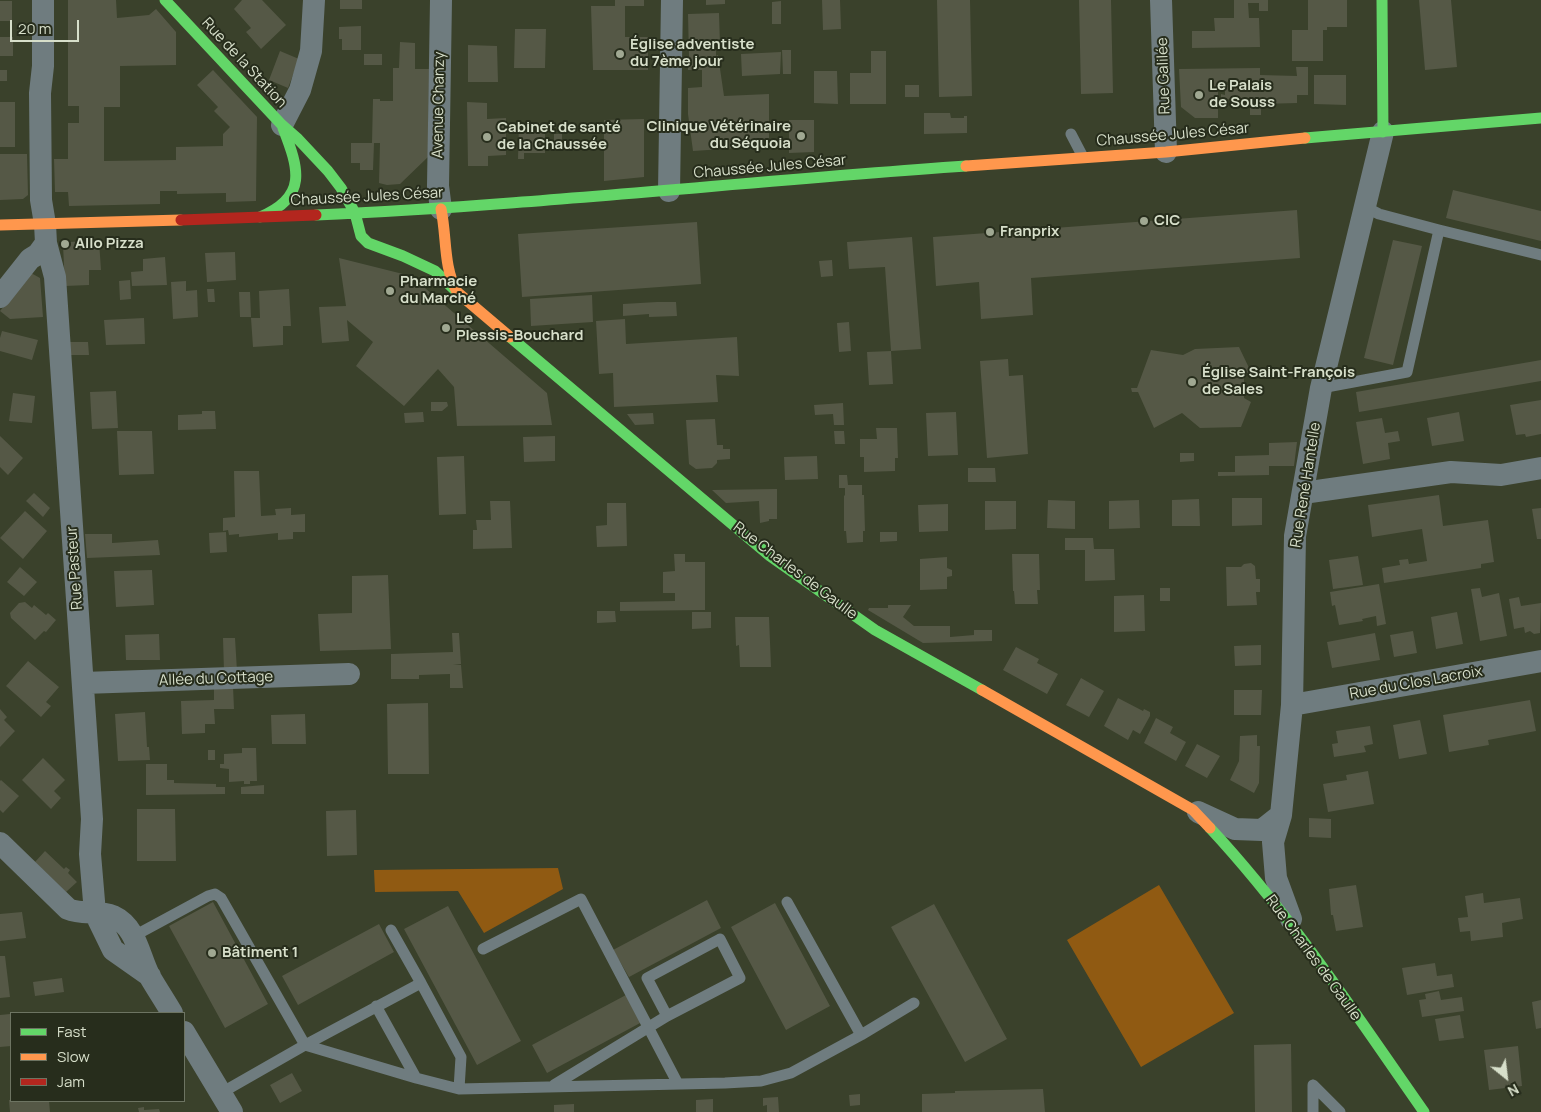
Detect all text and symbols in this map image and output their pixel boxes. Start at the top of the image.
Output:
scale bar [12,10,81,42]
street label: Rue de la Station [198,14,290,112]
text: 20 m [18,18,51,39]
place label: Église adventiste du 7ème jour [630,36,755,71]
street label: Rue Galilée [1154,37,1174,115]
marker: Église adventiste du 7ème jour [614,48,626,60]
street label: Avenue Chanzy [429,51,449,159]
place label: Le Palais de Souss [1209,77,1275,112]
marker: Le Palais de Souss [1193,89,1205,101]
place label: Clinique Vétérinaire du Séquoia [646,118,791,153]
place label: Cabinet de santé de la Chaussée [497,119,621,154]
street label: Chaussée Jules César [1096,119,1250,151]
marker: Clinique Vétérinaire du Séquoia [795,130,807,142]
marker: Cabinet de santé de la Chaussée [481,131,493,143]
street label: Chaussée Jules César [693,151,847,183]
street label: Chaussée Jules César [290,184,444,210]
place label: CIC [1154,212,1180,230]
marker: CIC [1138,215,1150,227]
place label: Franprix [1000,223,1059,241]
marker: Franprix [984,226,996,238]
place label: Allo Pizza [75,235,144,253]
marker: Allo Pizza [59,238,71,250]
place label: Pharmacie du Marché [400,273,477,308]
marker: Pharmacie du Marché [384,285,396,297]
place label: Le Plessis-Bouchard [456,310,584,345]
marker: Le Plessis-Bouchard [440,322,452,334]
place label: Église Saint-François de Sales [1202,364,1355,399]
marker: Église Saint-François de Sales [1186,376,1198,388]
street label: Rue René Hantelle [1287,421,1325,549]
street label: Rue Charles de Gaulle [729,518,861,624]
street label: Rue Pasteur [63,526,87,610]
street label: Rue du Clos Lacroix [1348,662,1484,704]
street label: Allée du Cottage [158,668,274,690]
street label: Rue Charles de Gaulle [1261,892,1365,1024]
place label: Bâtiment 1 [222,944,298,962]
marker: Bâtiment 1 [206,947,218,959]
legend [10,1012,185,1102]
text: Fast [57,1021,86,1042]
text: Slow [57,1046,90,1067]
north arrow [1481,1052,1531,1102]
text: Jam [57,1071,85,1092]
text: N [1505,1080,1523,1101]

